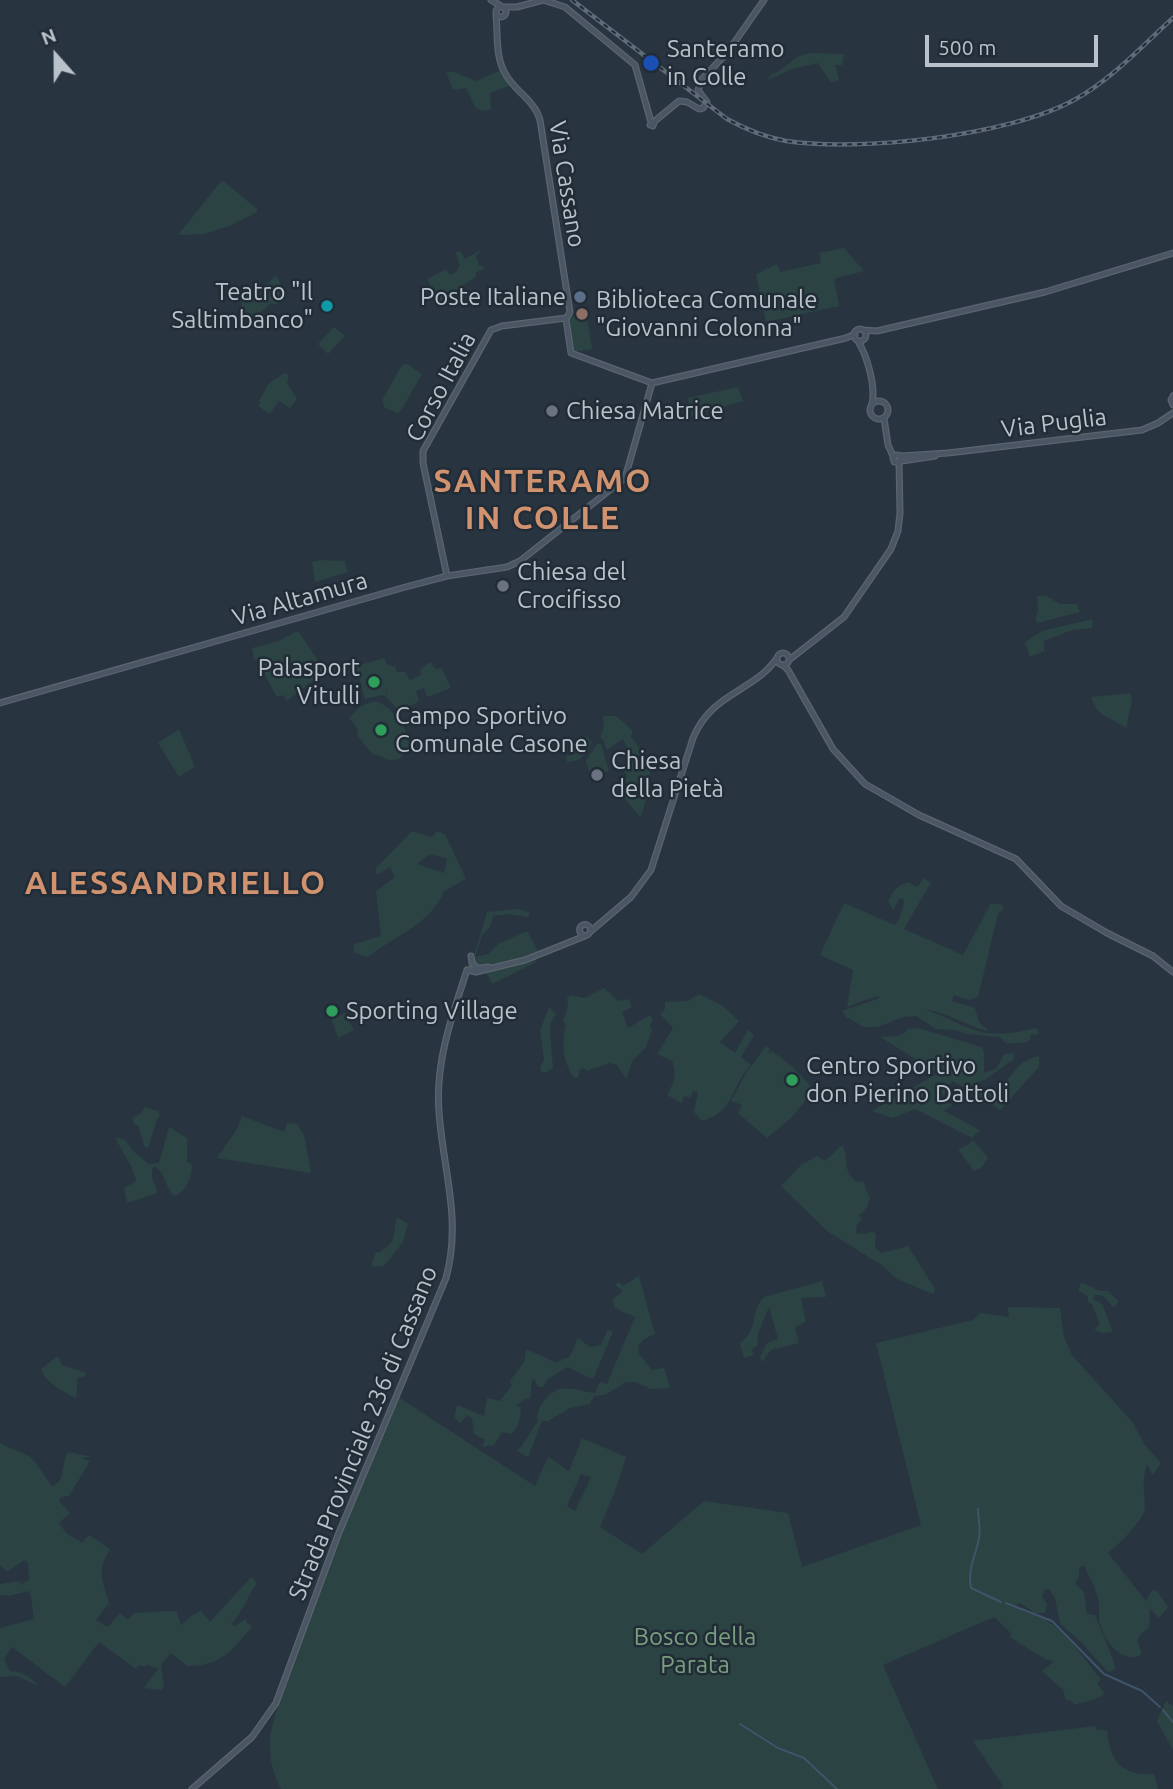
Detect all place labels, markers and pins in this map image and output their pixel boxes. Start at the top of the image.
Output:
place label: Santeramo in Colle [667,35,784,91]
marker: Santeramo in Colle [641,53,661,73]
place label: Teatro "Il Saltimbanco" [171,278,313,334]
place label: Poste Italiane [420,283,566,311]
place label: Biblioteca Comunale "Giovanni Colonna" [596,286,818,342]
marker: Poste Italiane [572,289,588,305]
marker: Teatro "Il Saltimbanco" [319,298,335,314]
marker: Biblioteca Comunale "Giovanni Colonna" [574,306,590,322]
place label: Chiesa Matrice [566,397,724,425]
marker: Chiesa Matrice [544,403,560,419]
place label: Chiesa del Crocifisso [517,558,626,614]
marker: Chiesa del Crocifisso [495,578,511,594]
place label: Palasport Vitulli [258,654,360,710]
marker: Palasport Vitulli [366,674,382,690]
place label: Campo Sportivo Comunale Casone [395,702,588,758]
marker: Campo Sportivo Comunale Casone [373,722,389,738]
place label: Chiesa della Pietà [611,747,724,803]
marker: Chiesa della Pietà [589,767,605,783]
place label: Sporting Village [346,997,518,1025]
marker: Sporting Village [324,1003,340,1019]
place label: Centro Sportivo don Pierino Dattoli [806,1052,1009,1108]
marker: Centro Sportivo don Pierino Dattoli [784,1072,800,1088]

